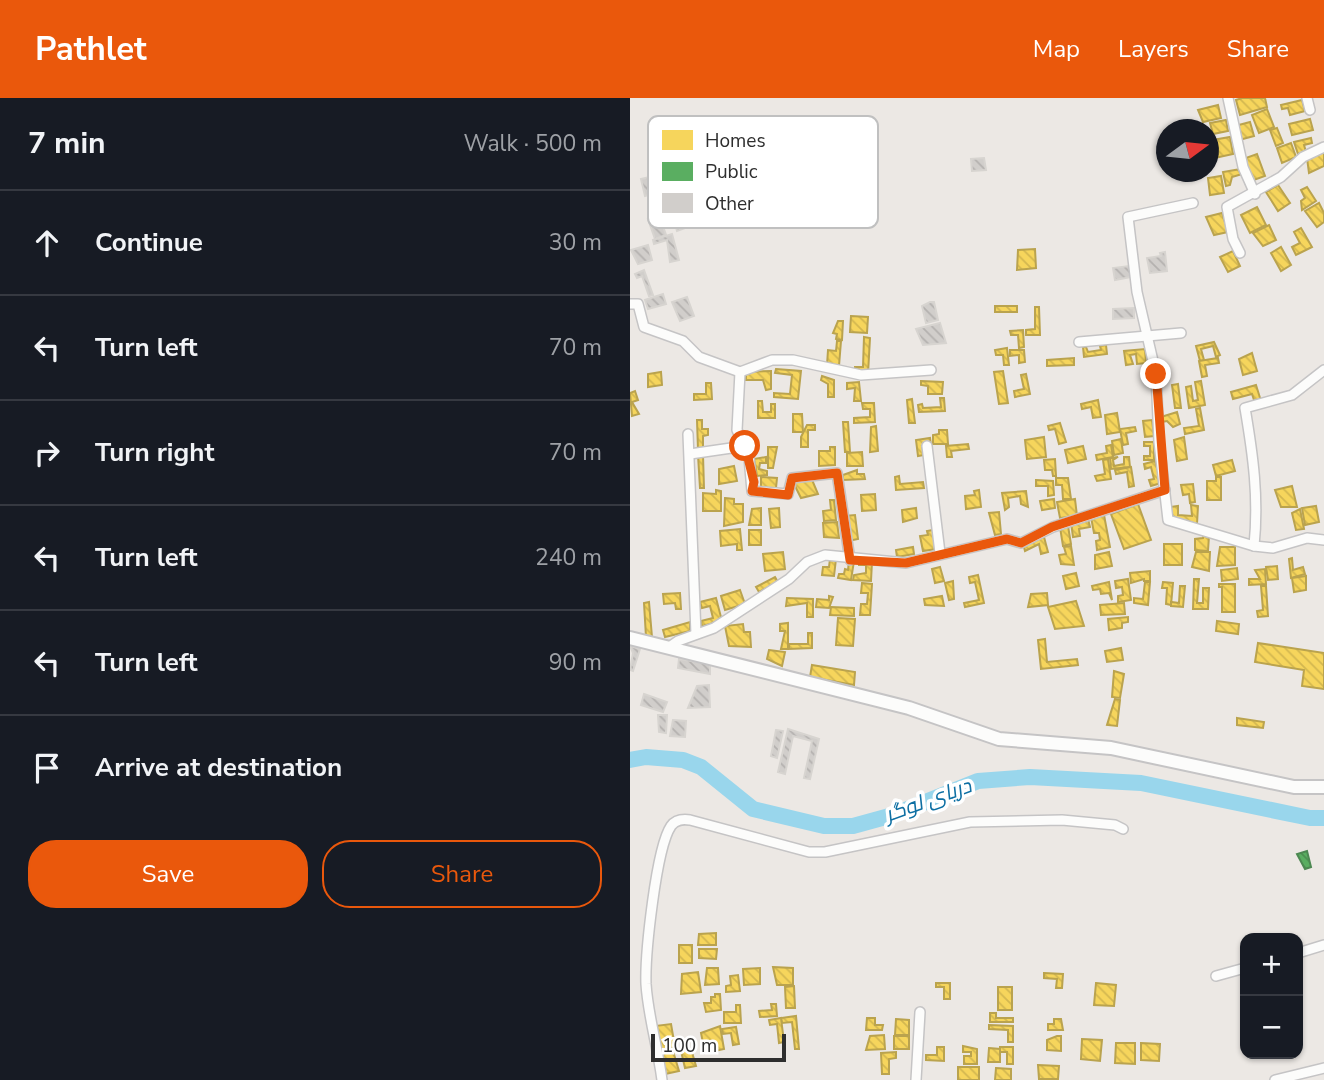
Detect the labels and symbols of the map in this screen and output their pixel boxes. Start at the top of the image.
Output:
legend [648,116,878,228]
north arrow [1156,119,1219,182]
text: Homes [705,128,766,154]
text: Public [705,159,758,185]
text: Other [705,191,754,217]
route end [1140,358,1171,389]
route start [729,430,760,461]
water label: دریای لوگر [878,771,976,830]
scale bar [651,1031,786,1063]

